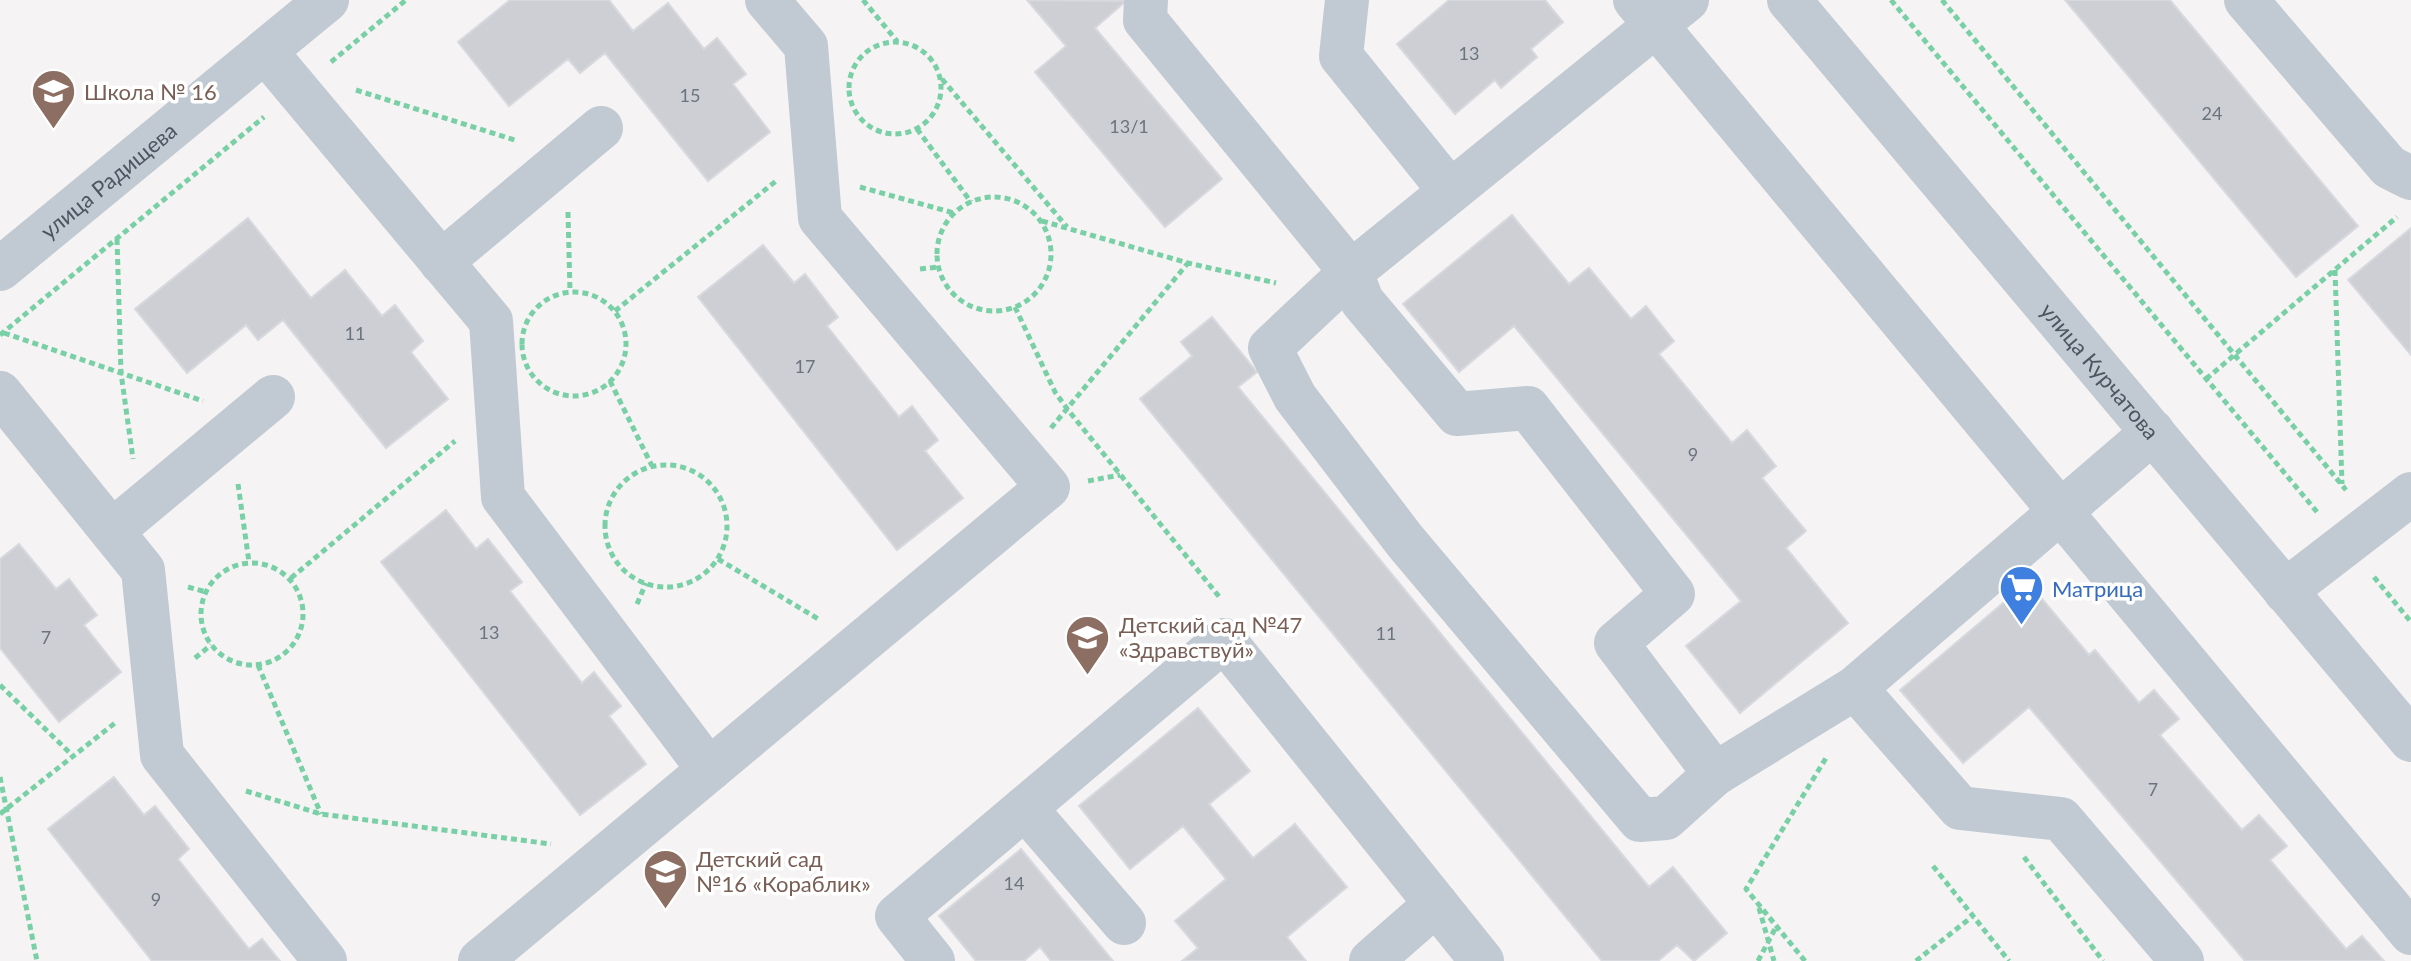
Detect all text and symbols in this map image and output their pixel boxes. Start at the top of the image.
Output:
house number: 13 [1459,42,1479,64]
school or university icon: Школа № 16 [29,67,77,130]
place label: Школа № 16 [84,78,217,105]
house number: 15 [680,84,700,106]
house number: 24 [2202,102,2222,124]
house number: 13/1 [1109,115,1149,137]
street label: улица Радищева [35,116,182,244]
street label: улица Курчатова [2035,297,2165,444]
house number: 11 [345,322,365,344]
house number: 17 [795,355,815,377]
house number: 9 [1688,443,1698,465]
supermarket icon: Матрица [1997,564,2045,627]
place label: Матрица [2052,575,2143,602]
place label: Детский сад №47 «Здравствуй» [1119,611,1302,663]
school or university icon: Детский сад №47 «Здравствуй» [1064,613,1112,676]
house number: 13 [479,621,499,643]
house number: 11 [1376,622,1396,644]
house number: 7 [41,626,51,648]
house number: 7 [2148,778,2158,800]
place label: Детский сад №16 «Кораблик» [696,845,871,897]
school or university icon: Детский сад №16 «Кораблик» [641,847,689,910]
house number: 14 [1004,872,1024,894]
house number: 9 [151,888,161,910]

